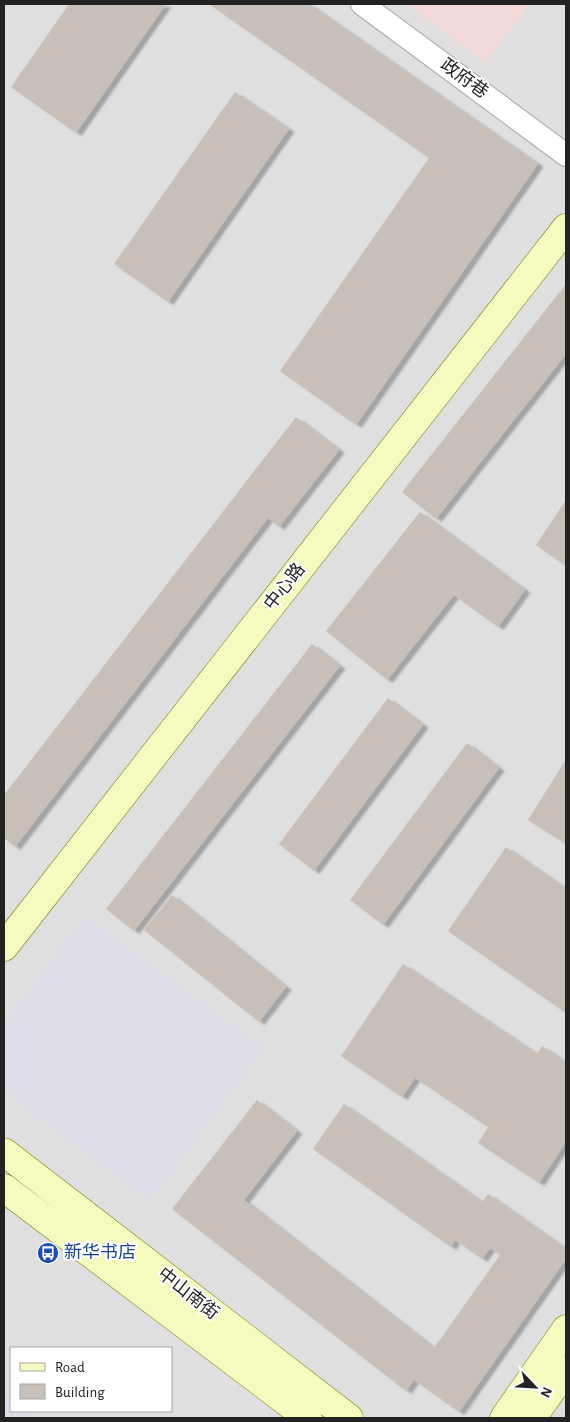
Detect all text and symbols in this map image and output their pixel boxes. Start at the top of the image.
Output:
street label: 政府巷 [437,54,492,102]
street label: 中心路 [260,559,309,614]
bus stop icon: 新华书店 [36,1241,60,1265]
place label: 新华书店 [64,1242,136,1262]
street label: 中山南街 [154,1263,223,1323]
legend [10,1347,172,1412]
text: Road [55,1360,85,1375]
north arrow [510,1362,560,1412]
text: Building [55,1385,105,1400]
text: N [537,1385,554,1399]

